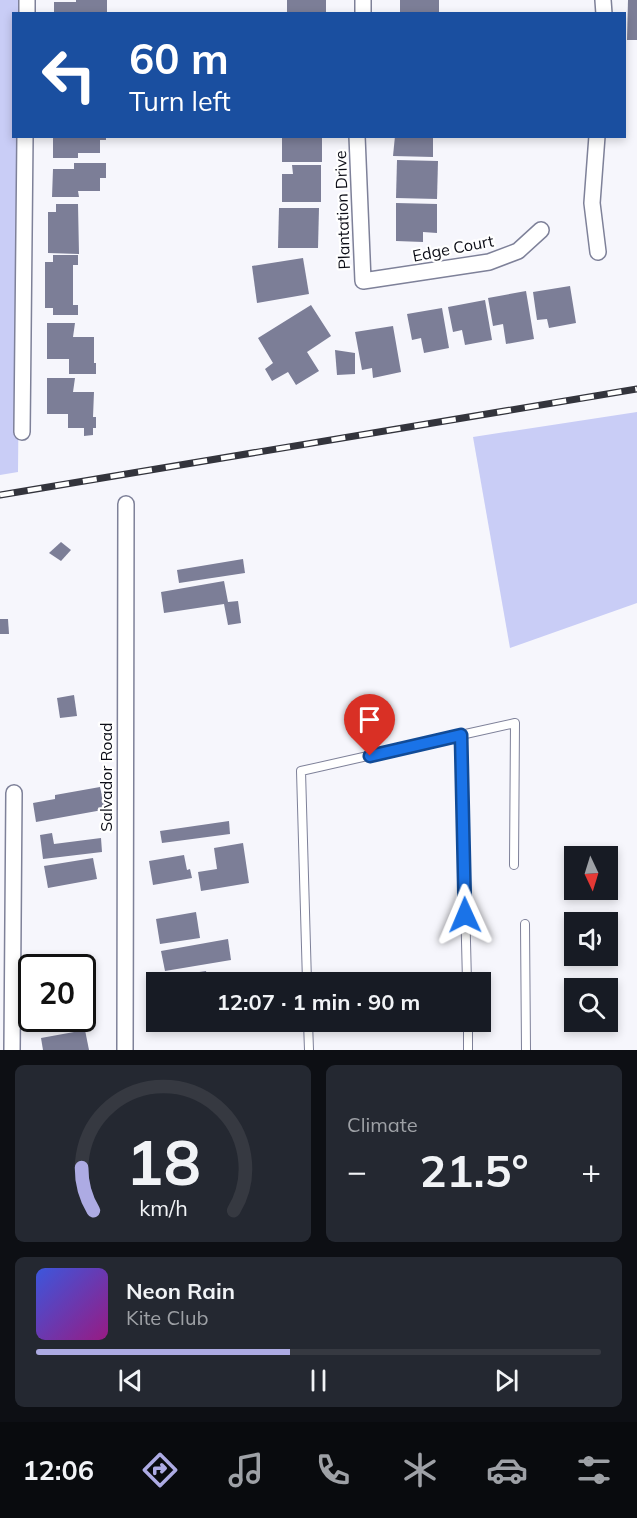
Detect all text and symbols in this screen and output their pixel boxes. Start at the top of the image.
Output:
text: 60 m [129,32,229,85]
icon: left [30,36,108,114]
text: Turn left [129,84,231,118]
street label: Plantation Drive [330,150,354,270]
street label: Edge Court [411,230,496,266]
pin [344,694,395,756]
icon: arrive [353,703,386,736]
street label: Salvador Road [96,722,116,832]
north arrow [564,846,618,900]
map controls [564,846,618,1032]
position arrow [433,883,497,947]
button: sound [564,912,618,966]
speed limit sign: 20 [18,954,96,1032]
button: search [564,978,618,1032]
text: 12:07 · 1 min · 90 m [217,988,420,1016]
text: Climate [347,1112,418,1137]
text: 18 [126,1122,200,1201]
text: 21.5° [419,1142,529,1198]
text: − [347,1150,367,1191]
text: + [581,1150,601,1191]
text: km/h [139,1194,187,1221]
text: Neon Rain [126,1277,235,1305]
text: Kite Club [126,1305,208,1330]
icon: previous [114,1364,147,1397]
icon: pause [302,1364,335,1397]
icon: next [490,1364,523,1397]
icon: directions [139,1449,181,1491]
icon: music [225,1449,267,1491]
icon: phone [312,1449,354,1491]
icon: climate [399,1449,441,1491]
icon: car [486,1449,528,1491]
icon: filters [573,1449,615,1491]
text: 12:06 [22,1453,94,1487]

